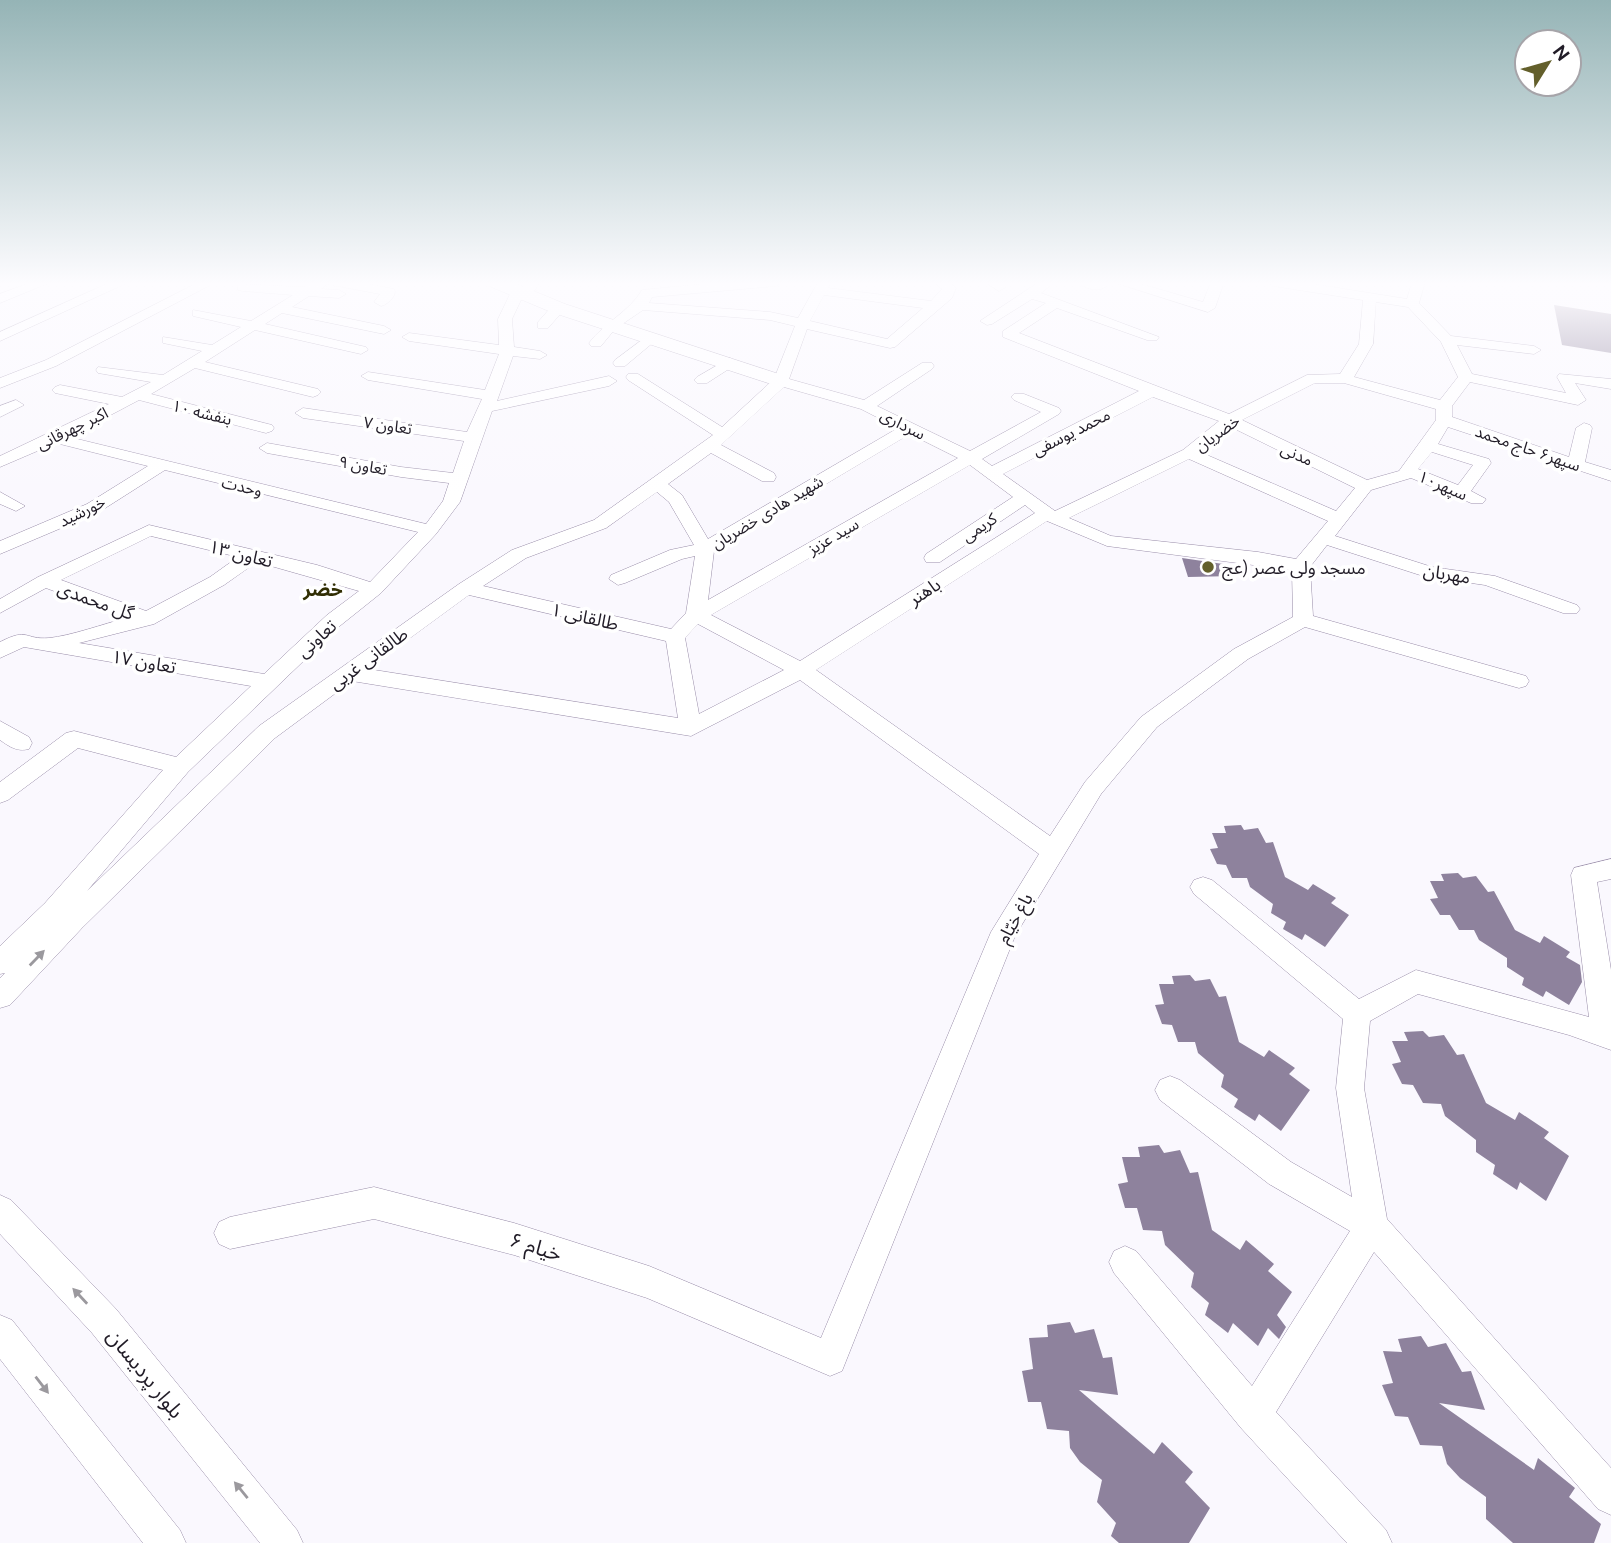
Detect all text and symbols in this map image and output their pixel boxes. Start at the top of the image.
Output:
north arrow [1513,28,1583,98]
text: N [1549,40,1575,65]
street label: بنفشه ۱۰ [170,396,234,428]
street label: اکبر چهرقانی [33,403,112,455]
street label: سرداری [877,405,928,444]
street label: محمد یوسفی [1029,405,1113,460]
street label: خضریان [1191,411,1243,456]
street label: تعاون ۷ [362,413,414,438]
street label: سپهر۶ حاج محمد [1472,422,1583,478]
street label: مدنی [1278,439,1316,470]
street label: تعاون ۹ [337,452,389,479]
street label: سپهر۱۰ [1415,467,1470,505]
street label: شهید هادی خضریان [708,472,827,553]
street label: وحدت [220,473,264,500]
street label: خورشید [56,492,109,531]
street label: کریمی [958,509,1001,546]
street label: سید عزیز [804,514,862,559]
street label: تعاون ۱۳ [207,535,275,573]
place label: مسجد ولی عصر (عج [1222,557,1366,581]
marker: مسجد ولی عصر (عج [1200,559,1216,575]
street label: مهربان [1422,559,1472,589]
street label: باهنر [904,573,945,611]
street label: گل محمدی [55,577,137,625]
district label: خضر [302,578,343,601]
street label: طالقانی ۱ [549,599,621,635]
street label: تعاونی [292,615,341,662]
street label: طالقانی غربی [325,623,412,695]
street label: تعاون ۱۷ [110,646,178,678]
street label: باغ خیّام [992,889,1040,949]
one-way arrow [28,950,44,967]
street label: خیام ۶ [506,1227,565,1270]
one-way arrow [73,1288,89,1305]
street label: بلوار پردیسان [101,1323,189,1424]
one-way arrow [35,1376,50,1394]
one-way arrow [234,1482,249,1500]

